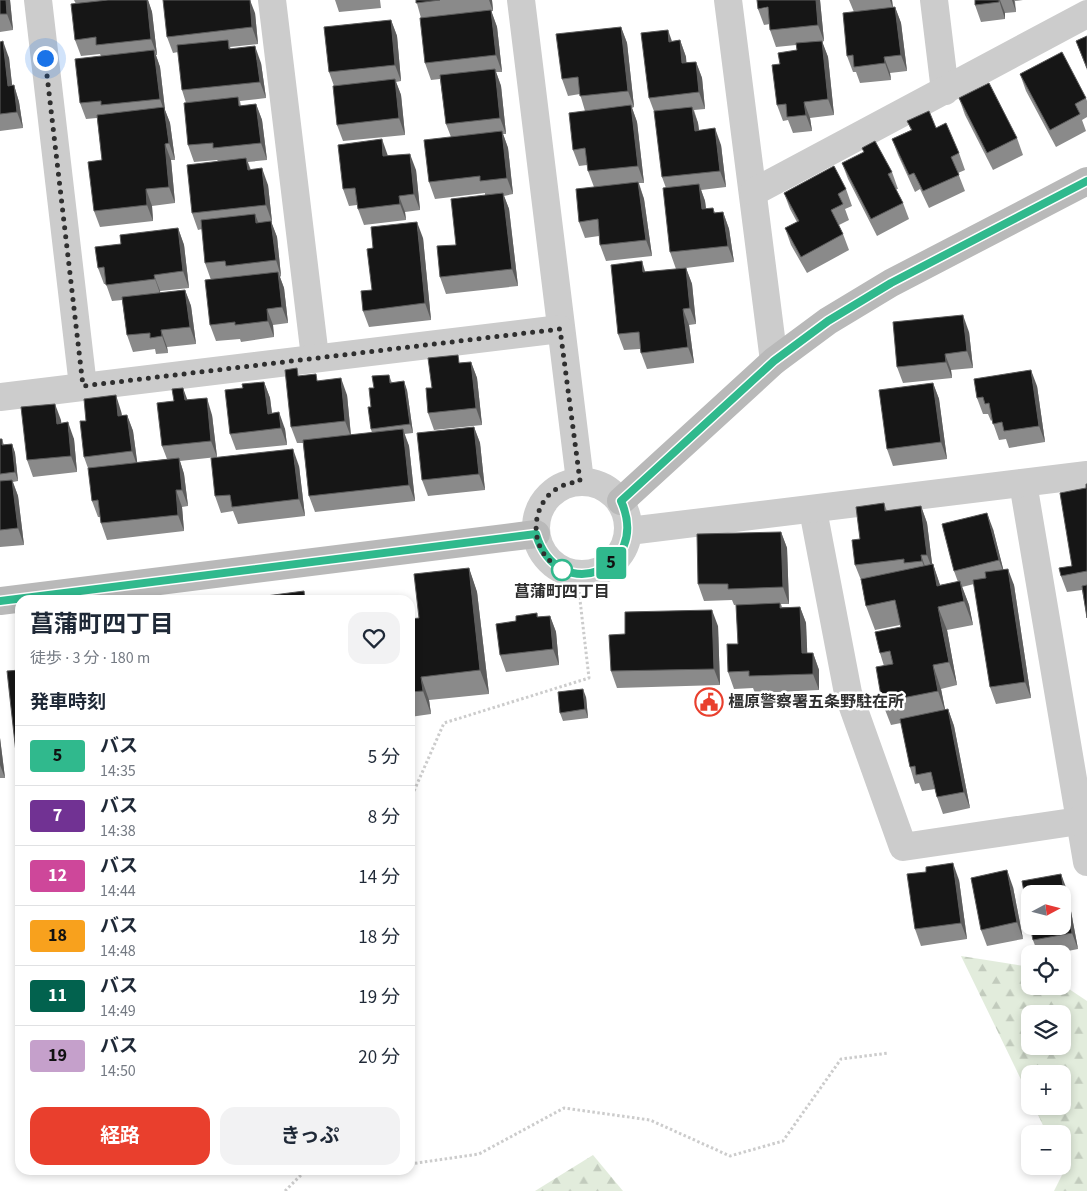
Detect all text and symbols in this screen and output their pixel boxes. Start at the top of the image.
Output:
your location [33,46,58,71]
line badge: 5 [595,547,627,579]
text: 5 [606,550,616,575]
marker: 菖蒲町四丁目 [551,559,573,581]
place label: 菖蒲町四丁目 [514,581,610,603]
text: 菖蒲町四丁目 [30,607,174,642]
button: heart [348,612,400,664]
text: 徒歩 · 3 分 · 180 m [30,647,150,669]
public building icon: 橿原警察署五条野駐在所 [694,687,724,717]
text: 発車時刻 [30,689,106,716]
place label: 橿原警察署五条野駐在所 [728,691,904,713]
text: バス [100,733,138,760]
text: 5 [53,743,62,768]
text: 5 分 [368,744,400,771]
text: 14:35 [100,760,136,782]
text: バス [100,793,138,820]
text: 7 [53,803,62,828]
text: 8 分 [368,804,400,831]
text: 14:38 [100,820,136,842]
text: バス [100,853,138,880]
text: 12 [48,863,67,888]
text: 14 分 [358,864,400,891]
text: 14:44 [100,880,136,902]
north arrow [1021,885,1071,935]
map controls [1021,885,1071,1175]
text: バス [100,913,138,940]
text: 18 [48,923,67,948]
text: 18 分 [358,924,400,951]
text: 14:48 [100,940,136,962]
button: locate [1021,945,1071,995]
text: バス [100,973,138,1000]
text: 11 [48,983,67,1008]
text: 19 分 [358,984,400,1011]
text: 14:49 [100,1000,136,1022]
button: layers [1021,1005,1071,1055]
text: バス [100,1033,138,1060]
text: 19 [48,1043,67,1068]
text: 20 分 [358,1044,400,1071]
text: 14:50 [100,1060,136,1082]
button: + [1021,1065,1071,1115]
button: 経路 [30,1107,210,1165]
button: きっぷ [220,1107,400,1165]
button: − [1021,1125,1071,1175]

